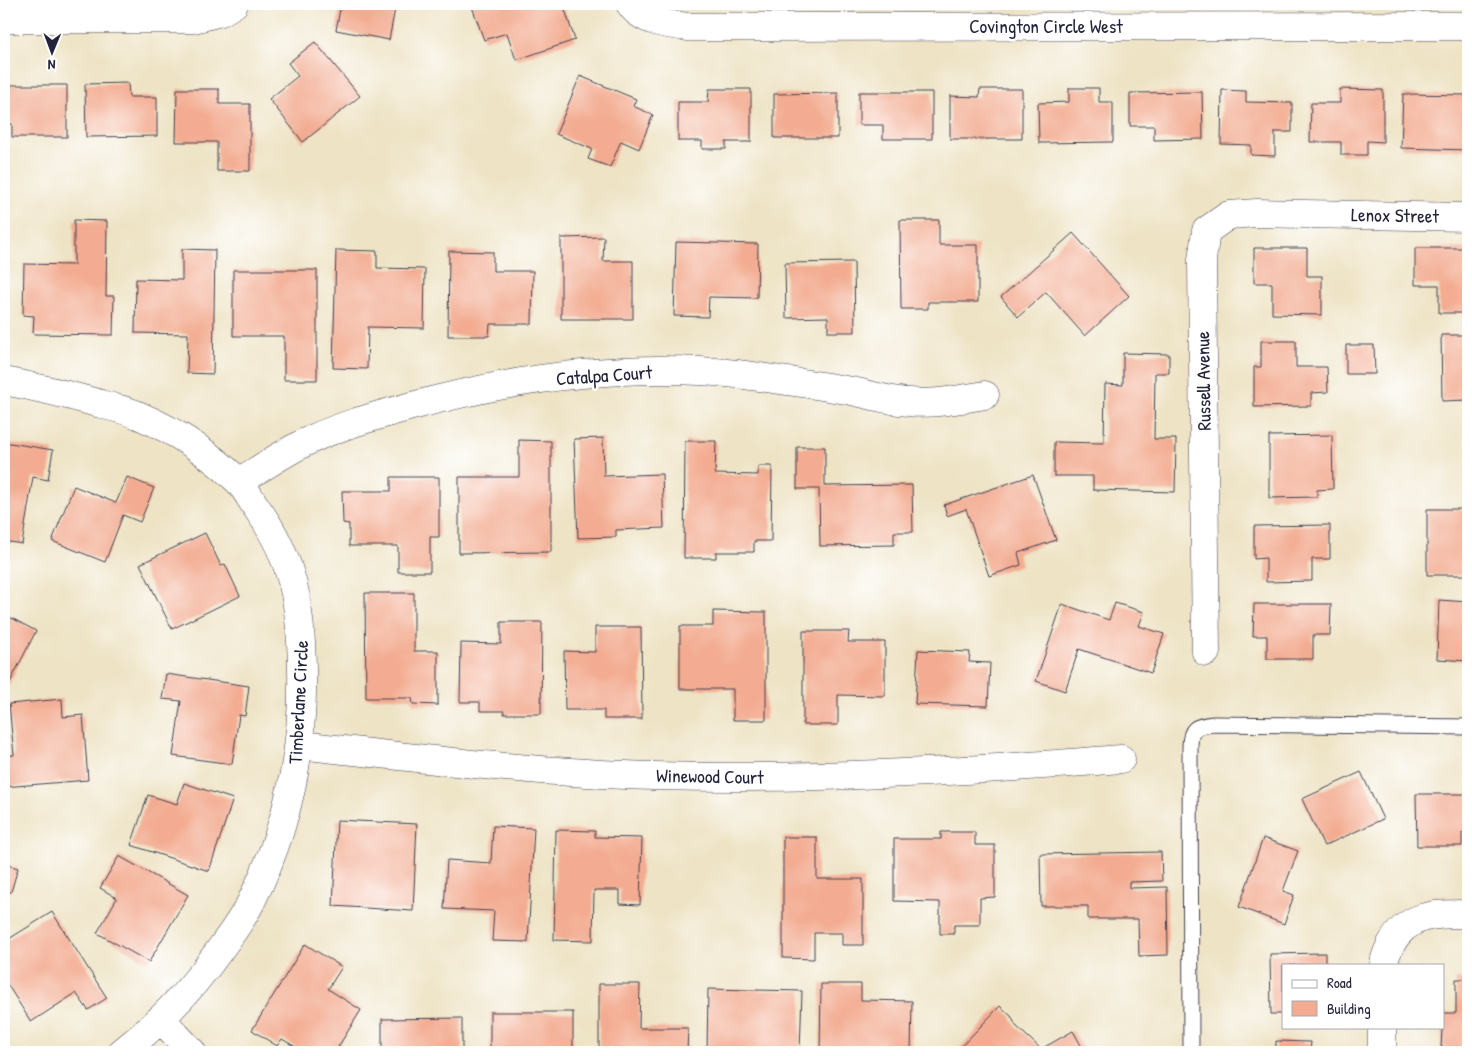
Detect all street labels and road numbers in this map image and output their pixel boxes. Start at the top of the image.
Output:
street label: Covington Circle West [969,13,1123,39]
street label: Lenox Street [1351,201,1440,229]
street label: Russell Avenue [1189,331,1217,431]
street label: Catalpa Court [555,359,653,391]
street label: Timberlane Circle [282,639,314,764]
street label: Winewood Court [656,762,764,790]

